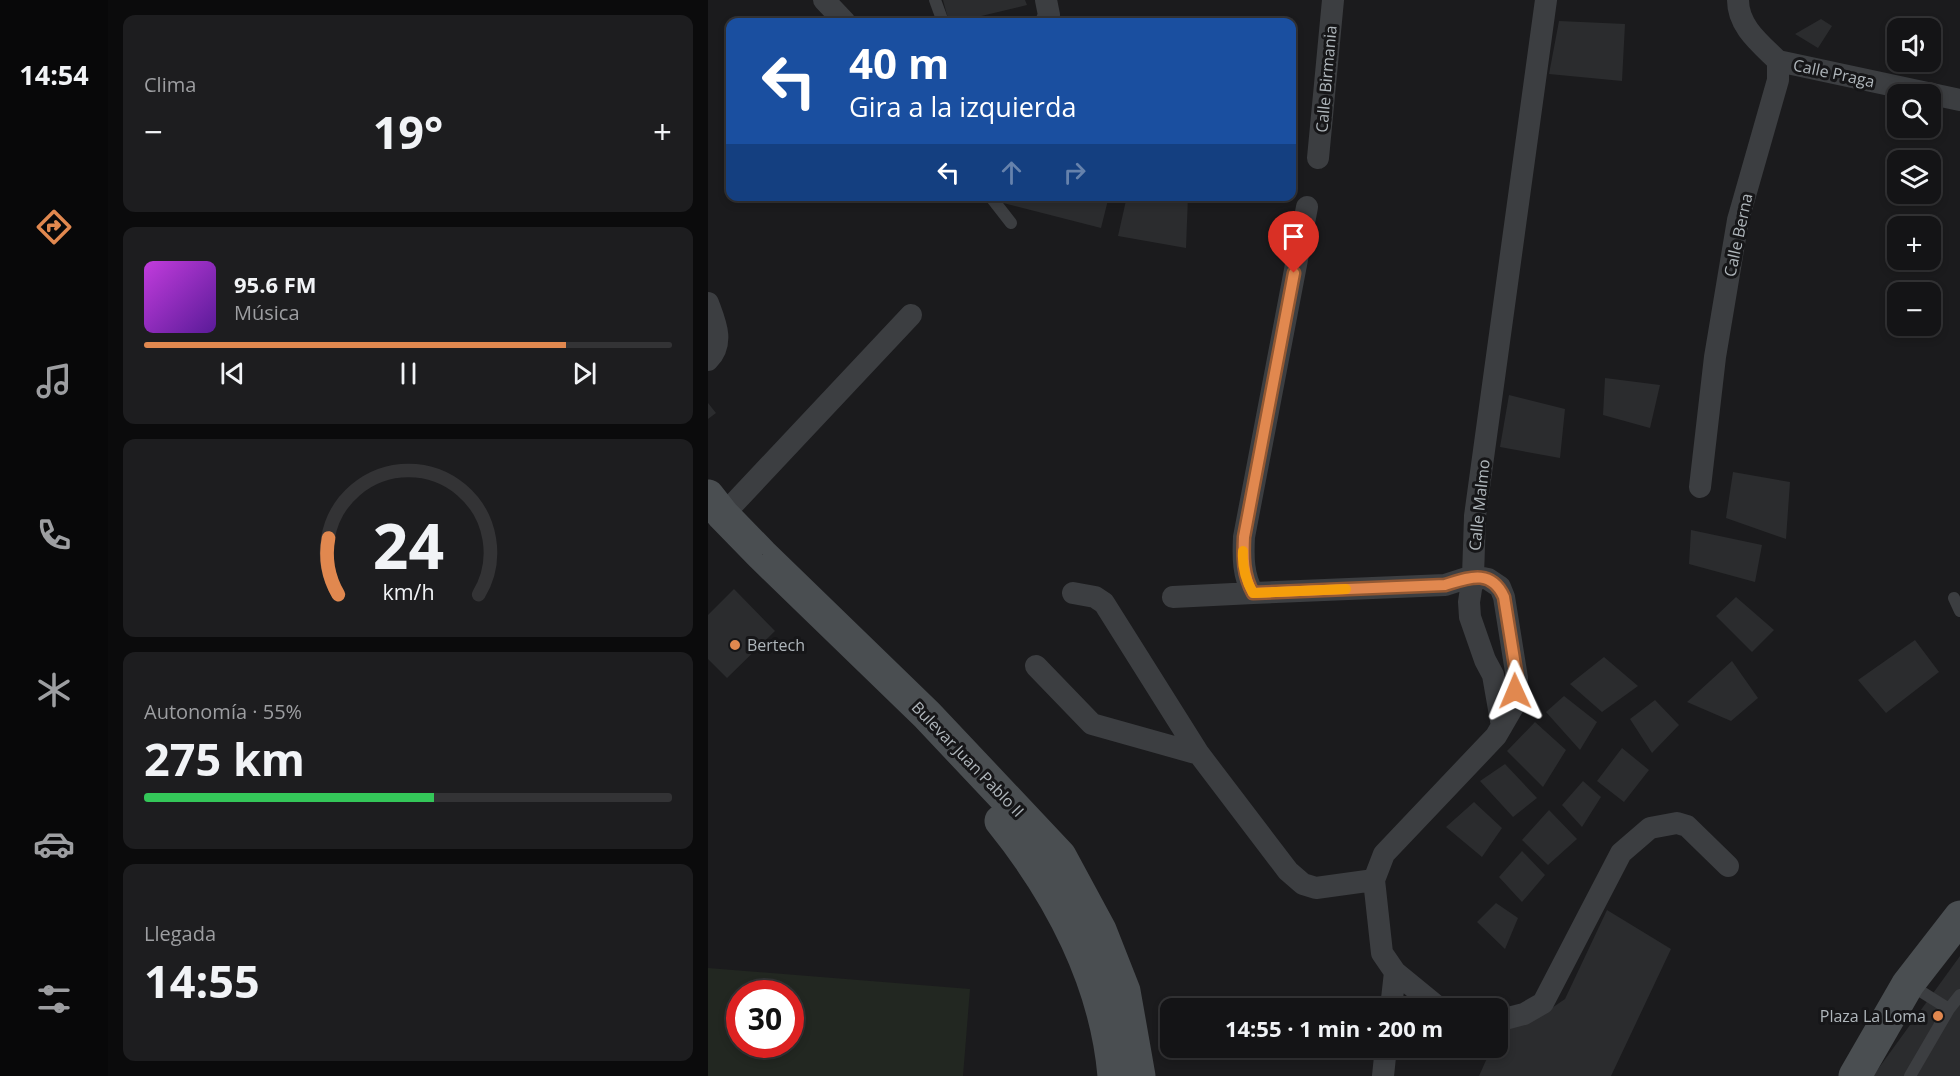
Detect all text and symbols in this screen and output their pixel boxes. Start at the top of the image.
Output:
map controls [1887,18,1941,336]
button: sound [1887,18,1941,72]
street label: Calle Birmania [1310,24,1342,134]
text: 40 m [849,34,949,91]
icon: left [750,42,828,120]
street label: Calle Praga [1791,54,1877,92]
text: 14:54 [19,56,89,93]
text: Clima [144,71,196,98]
button: search [1887,84,1941,138]
text: Gira a la izquierda [849,88,1076,125]
text: 19° [373,101,443,162]
text: − [144,109,163,154]
text: + [653,109,672,154]
button: layers [1887,150,1941,204]
icon: left [932,156,965,189]
icon: ahead [995,156,1028,189]
icon: right [1058,156,1091,189]
street label: Calle Berna [1718,191,1758,279]
icon: directions [33,206,75,248]
pin [1268,211,1319,273]
button: + [1887,216,1941,270]
icon: arrive [1277,220,1310,253]
text: 95.6 FM [234,269,317,299]
button: − [1887,282,1941,336]
text: Música [234,299,300,326]
icon: previous [216,357,249,390]
icon: pause [392,357,425,390]
icon: next [568,357,601,390]
icon: music [33,360,75,402]
street label: Calle Malmo [1463,458,1495,552]
text: 24 [372,502,444,587]
icon: phone [33,514,75,556]
text: km/h [382,577,434,606]
place label: Bertech [747,634,805,656]
marker: Bertech [728,638,742,652]
position arrow [1483,659,1547,723]
icon: climate [33,669,75,711]
street label: Bulevar Juan Pablo II [907,696,1029,822]
text: Autonomía · 55% [144,698,302,725]
text: 275 km [144,728,305,789]
icon: car [33,823,75,865]
text: Llegada [144,920,216,947]
text: 14:55 [144,950,260,1011]
icon: filters [33,978,75,1020]
speed limit sign: 30 [726,980,804,1058]
place label: Plaza La Loma [1820,1005,1926,1027]
marker: Plaza La Loma [1931,1009,1945,1023]
text: 14:55 · 1 min · 200 m [1225,1013,1443,1043]

